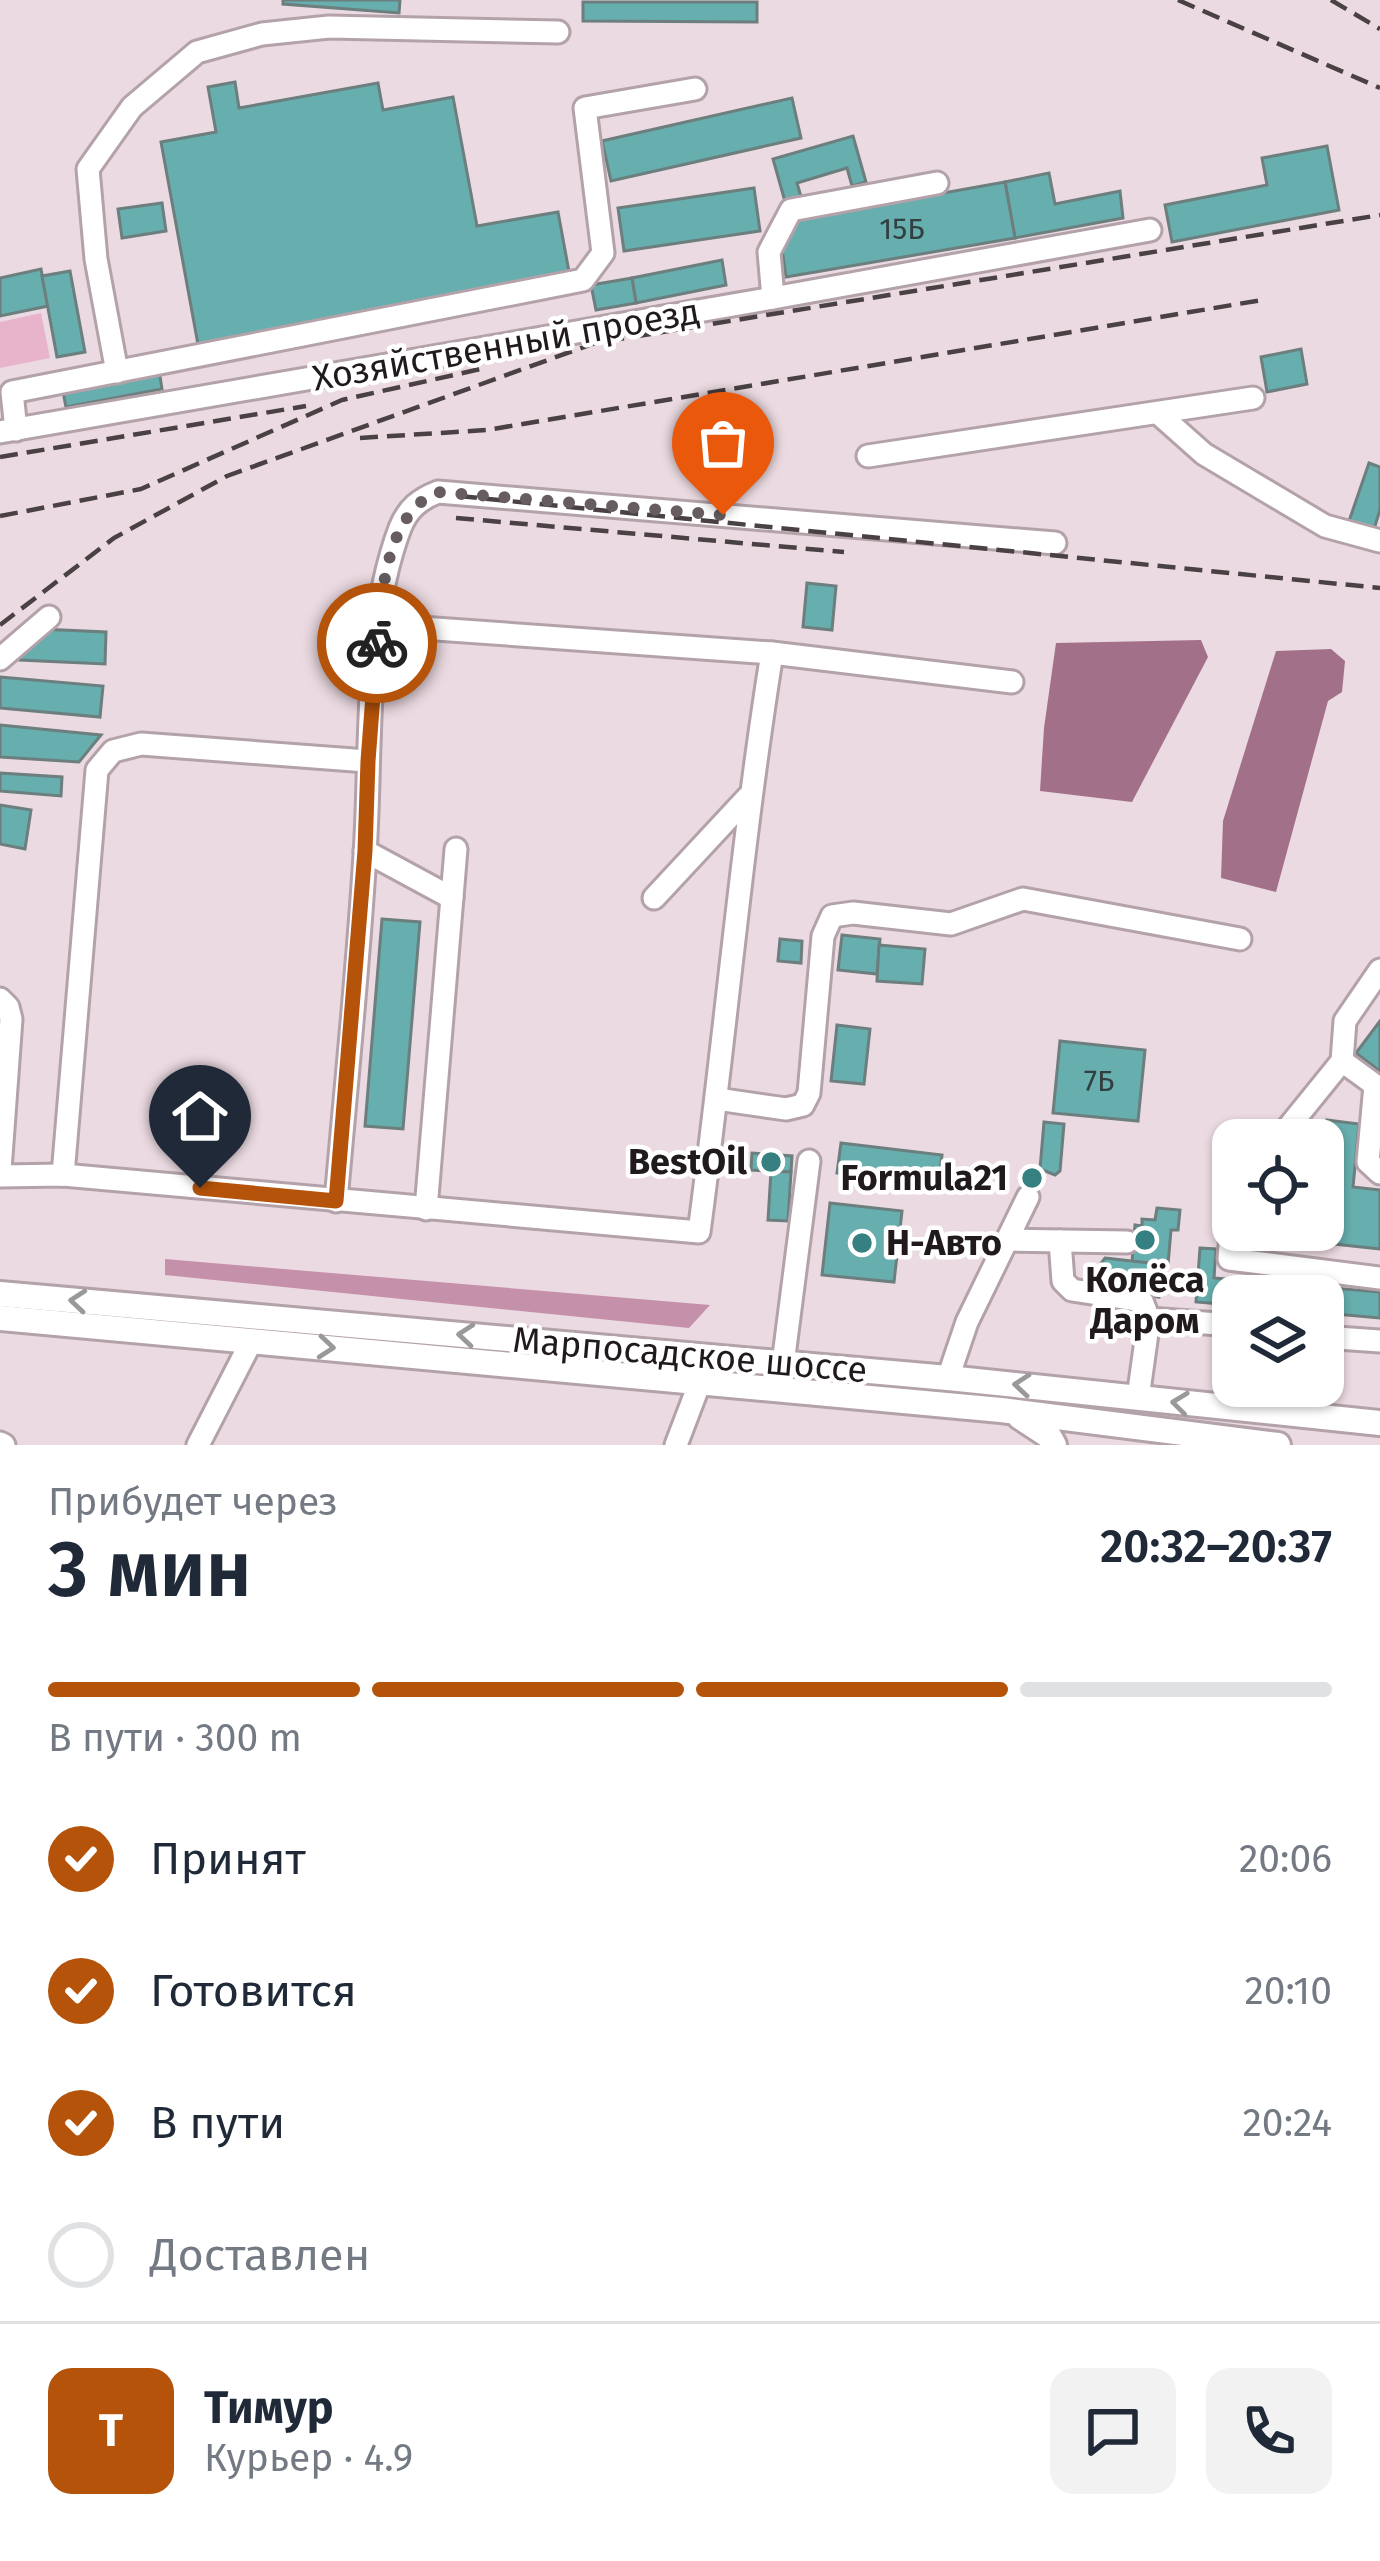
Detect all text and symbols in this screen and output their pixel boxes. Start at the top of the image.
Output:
house number: 15Б [879,211,925,247]
street label: Хозяйственный проезд [309,289,703,401]
pin [672,392,774,515]
icon: bag [690,410,756,476]
courier [317,583,437,703]
icon: bike [344,610,410,676]
house number: 7Б [1084,1063,1114,1099]
pin [149,1065,251,1188]
icon: home [167,1083,233,1149]
map controls [1212,1119,1344,1407]
button: locate [1212,1119,1344,1251]
place label: BestOil [628,1140,747,1184]
marker: BestOil [758,1149,784,1175]
place label: Formula21 [840,1156,1008,1200]
marker: Formula21 [1019,1165,1045,1191]
place label: Н-Авто [886,1221,1002,1265]
marker: Колёса Даром [1132,1227,1158,1253]
marker: Н-Авто [849,1230,875,1256]
place label: Колёса Даром [1085,1258,1205,1343]
button: layers [1212,1275,1344,1407]
one-way arrow [68,1288,87,1314]
street label: Марпосадское шоссе [511,1318,869,1392]
one-way arrow [456,1323,475,1348]
one-way arrow [317,1334,336,1359]
one-way arrow [1012,1373,1031,1398]
one-way arrow [1170,1390,1190,1416]
text: Прибудет через [48,1479,338,1525]
text: 20:32–20:37 [1100,1520,1332,1574]
text: 3 мин [48,1523,252,1617]
text: В пути · 300 m [48,1715,302,1761]
icon: check [48,1826,114,1892]
text: Принят [150,1832,306,1886]
text: 20:06 [1239,1836,1332,1882]
icon: check [48,1958,114,2024]
text: Готовится [150,1964,357,2018]
text: 20:10 [1244,1968,1332,2014]
icon: check [48,2090,114,2156]
text: В пути [150,2096,285,2150]
text: 20:24 [1243,2100,1332,2146]
text: Доставлен [150,2228,370,2282]
button: chat [1050,2368,1176,2494]
button: phone [1206,2368,1332,2494]
text: Тимур [204,2381,334,2435]
text: Т [99,2404,123,2458]
text: Курьер · 4.9 [204,2435,413,2481]

